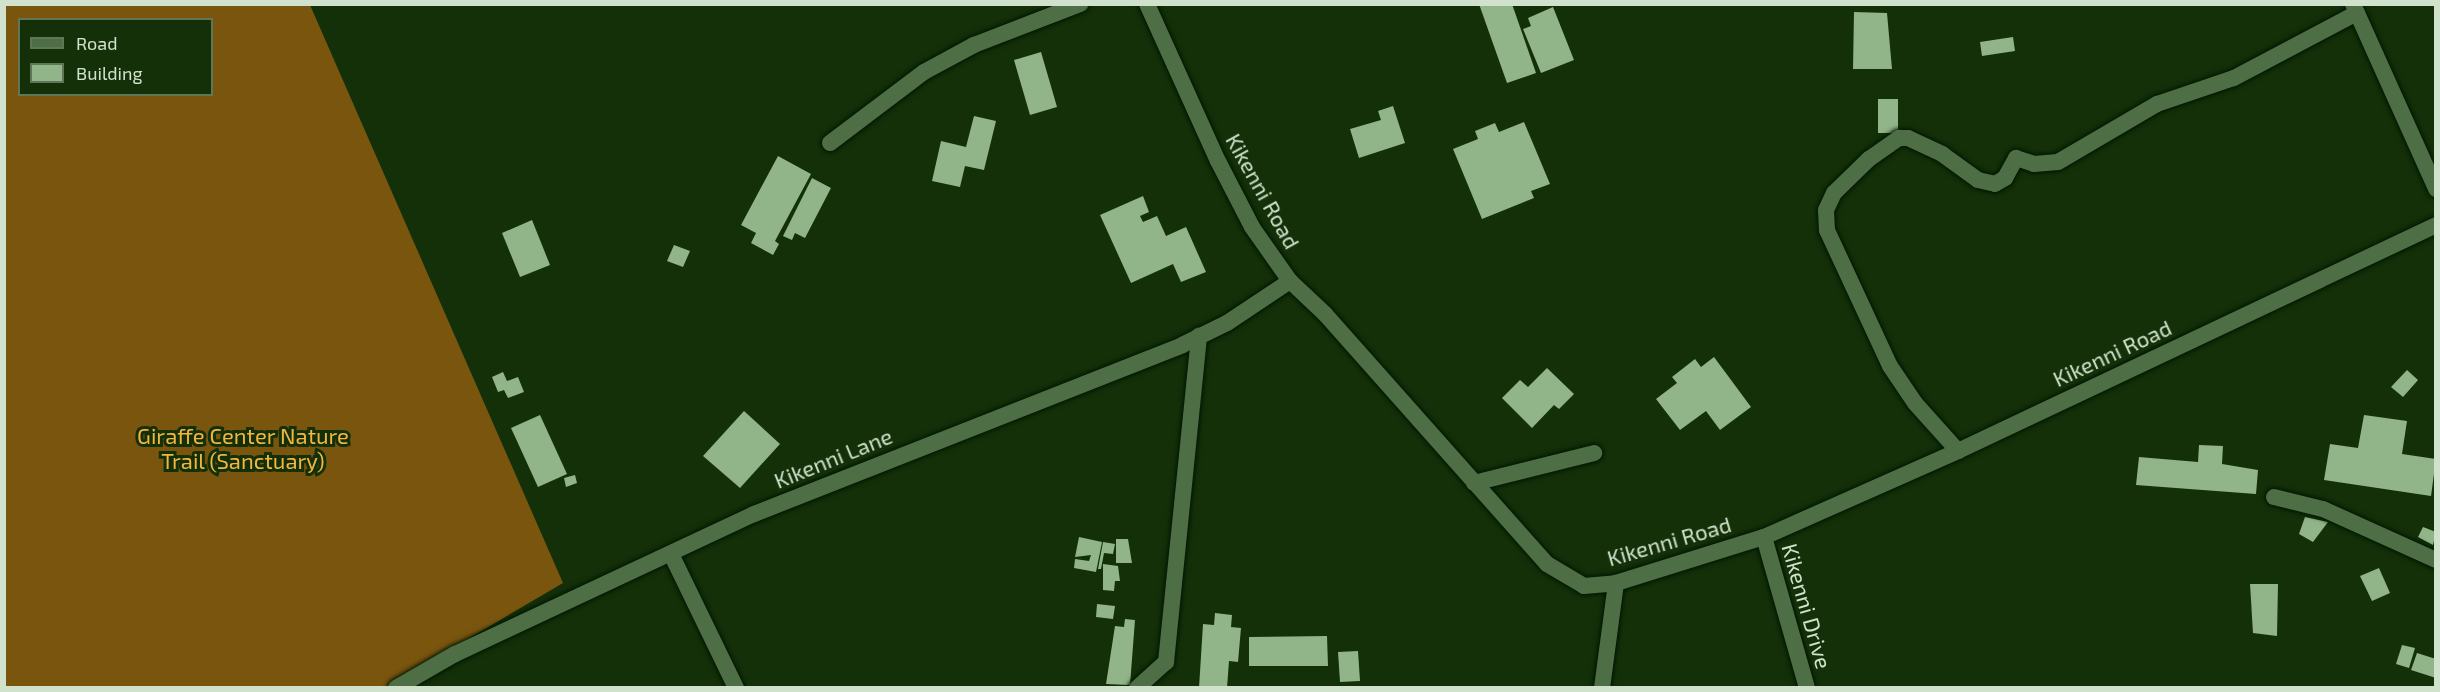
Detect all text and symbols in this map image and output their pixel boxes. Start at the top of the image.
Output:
legend [18,18,213,96]
text: Road [76,32,117,54]
text: Building [76,62,143,84]
street label: Kikenni Road [1220,129,1306,253]
street label: Kikenni Road [2049,314,2175,392]
park label: Giraffe Center Nature Trail (Sanctuary) [137,422,349,474]
street label: Kikenni Lane [770,422,896,494]
street label: Kikenni Road [1604,511,1734,571]
street label: Kikenni Drive [1776,540,1838,672]

